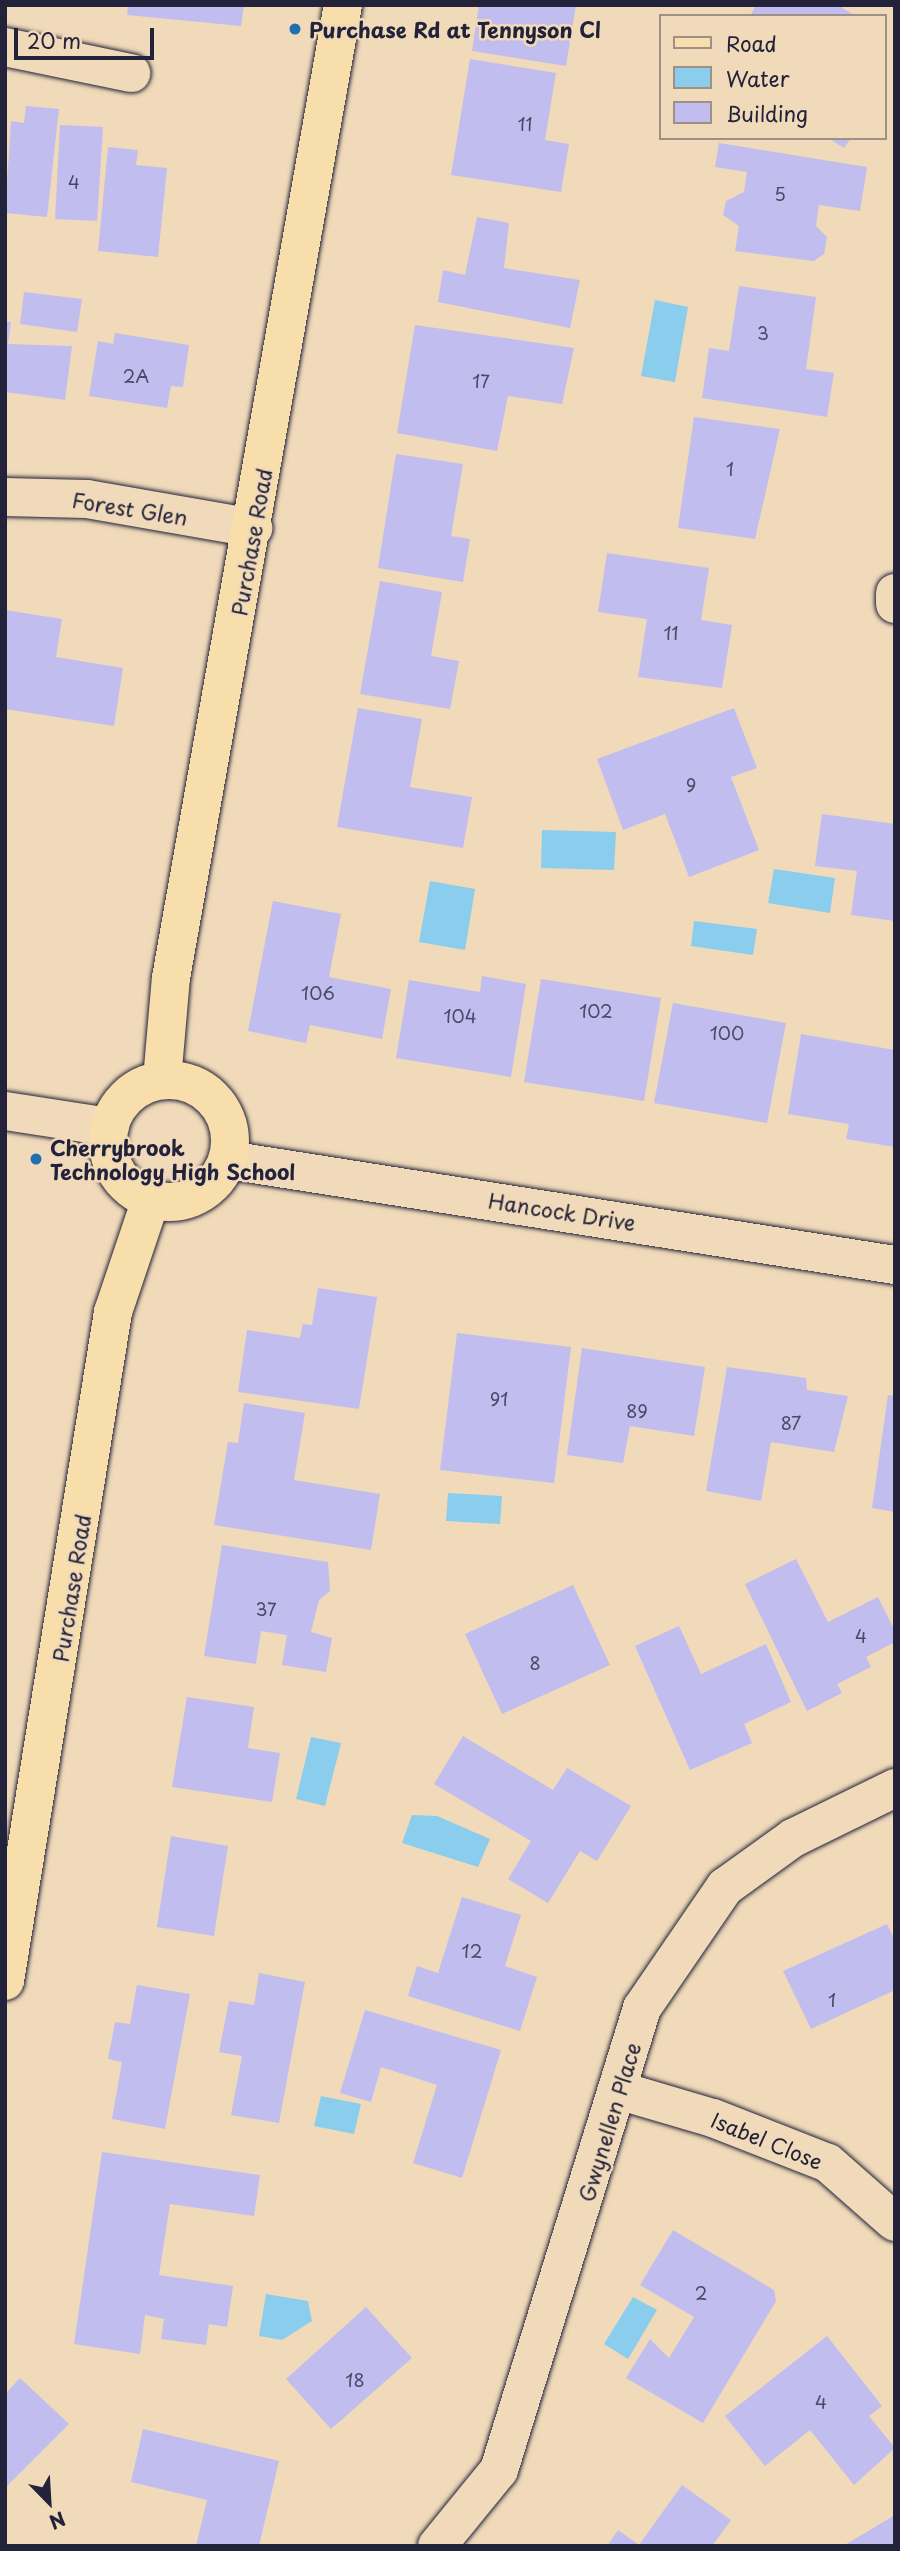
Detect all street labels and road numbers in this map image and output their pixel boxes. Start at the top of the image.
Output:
street label: Purchase Road [226,467,276,617]
street label: Forest Glen [70,486,190,530]
street label: Hancock Drive [486,1187,638,1235]
street label: Purchase Road [47,1513,95,1663]
street label: Gwynellen Place [573,2039,645,2205]
street label: Isabel Close [707,2106,827,2174]

